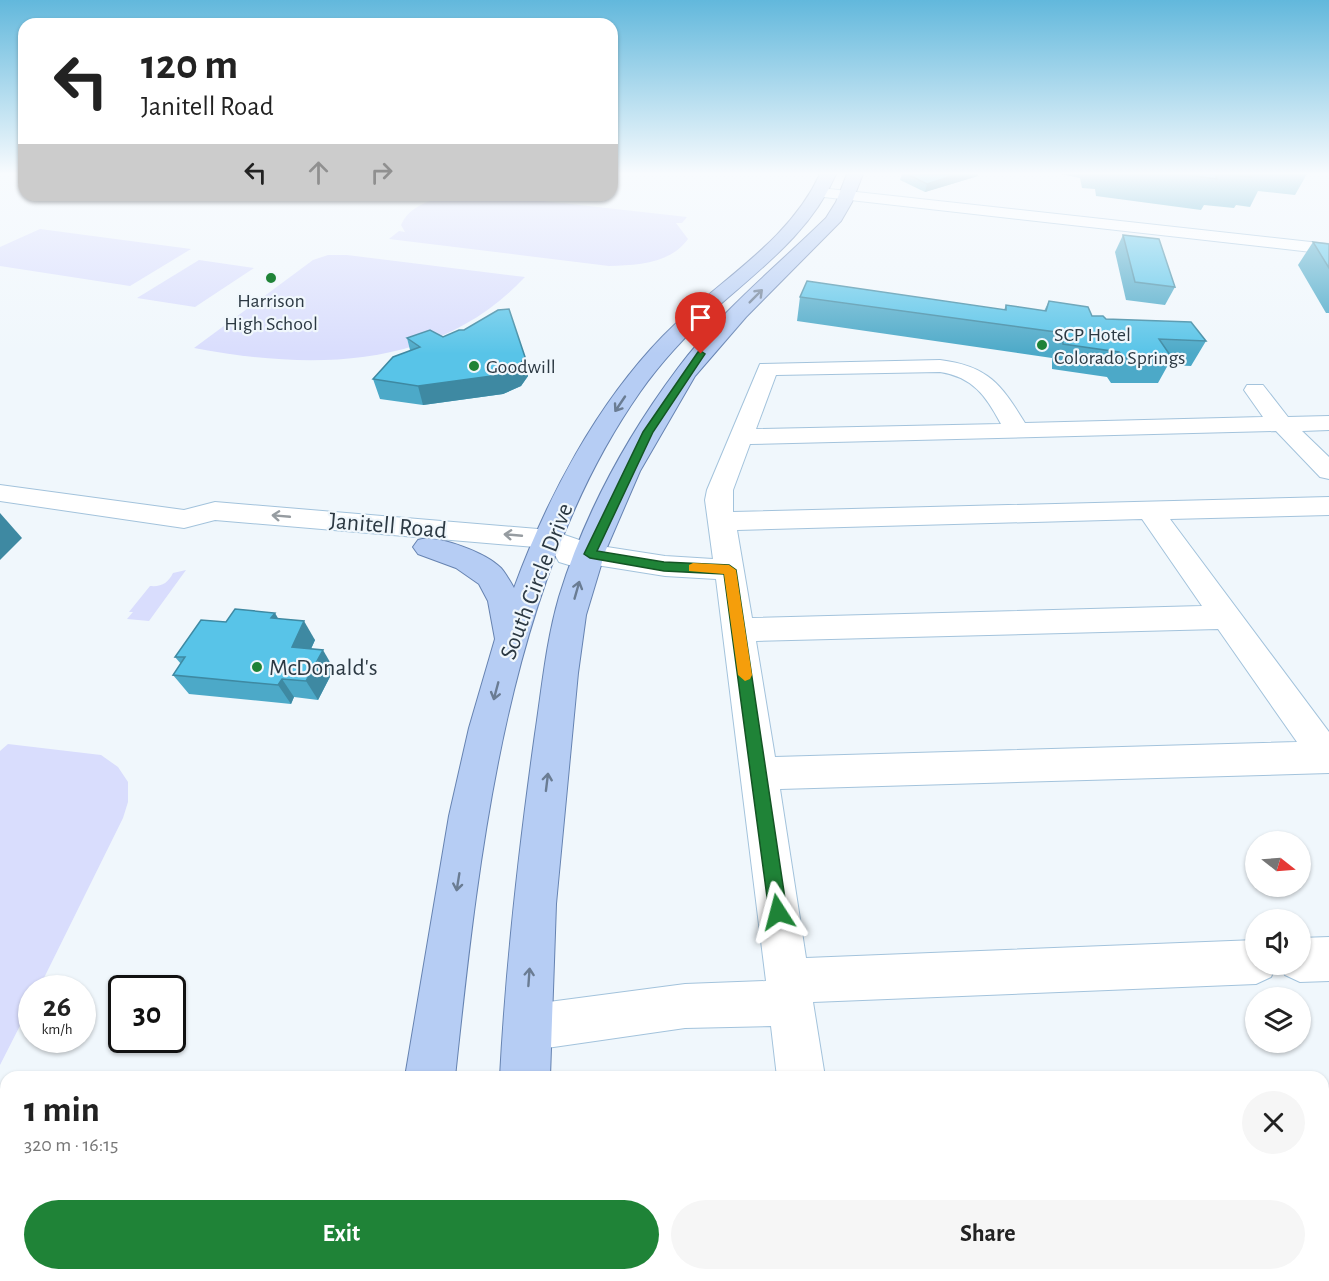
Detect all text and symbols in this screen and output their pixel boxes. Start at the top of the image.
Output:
icon: left [42,42,120,120]
text: 120 m [141,44,238,86]
text: Janitell Road [141,93,274,120]
icon: left [239,156,272,189]
icon: ahead [302,156,335,189]
icon: right [365,156,398,189]
marker: Harrison High School [264,271,278,285]
one-way arrow [748,289,763,304]
place label: Harrison High School [224,291,318,334]
pin [675,292,726,354]
icon: arrive [684,301,717,334]
place label: SCP Hotel Colorado Springs [1054,325,1186,368]
marker: SCP Hotel Colorado Springs [1035,338,1049,352]
place label: Goodwill [486,357,556,377]
marker: Goodwill [467,359,481,373]
one-way arrow [614,395,626,411]
street label: South Circle Drive [496,500,578,663]
street label: Janitell Road [328,509,448,543]
one-way arrow [272,511,291,522]
one-way arrow [504,529,524,540]
one-way arrow [572,581,583,600]
place label: McDonald's [269,656,378,680]
marker: McDonald's [250,660,264,674]
one-way arrow [490,681,502,700]
one-way arrow [541,773,552,793]
north arrow [1245,831,1311,897]
map controls [1245,831,1311,1053]
one-way arrow [452,871,463,891]
position arrow [746,880,810,944]
button: sound [1245,909,1311,975]
one-way arrow [524,967,535,987]
speed limit sign: 30 [108,975,186,1053]
button: layers [1245,987,1311,1053]
text: 26 [43,992,71,1022]
text: km/h [42,1022,72,1037]
button: close [1242,1091,1305,1154]
text: 1 min [24,1092,100,1128]
text: 320 m · 16:15 [24,1135,118,1155]
button: Exit [24,1200,659,1269]
button: Share [671,1200,1305,1269]

